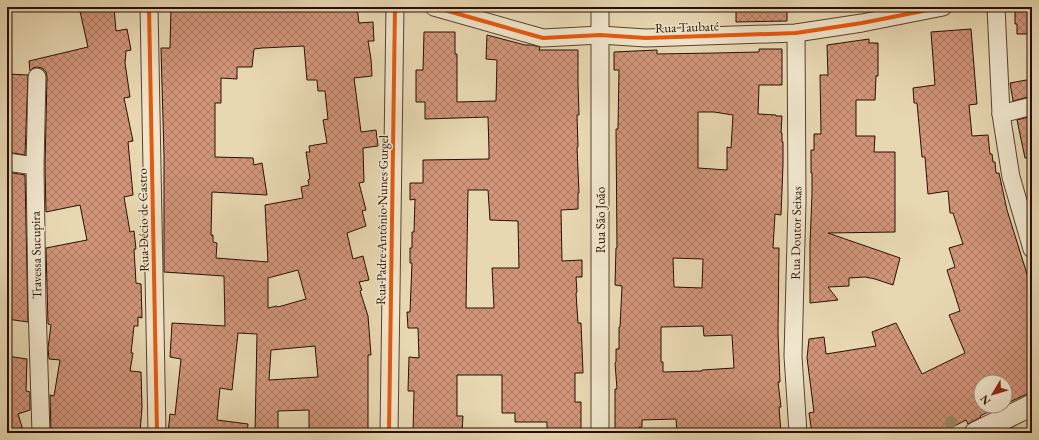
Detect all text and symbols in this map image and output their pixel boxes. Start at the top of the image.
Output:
street label: Rua Taubaté [655,17,719,37]
street label: Rua Padre Antônio Nunes Gurgel [372,135,392,305]
street label: Rua Décio de Castro [134,168,152,272]
street label: Rua Doutor Seixas [787,186,805,280]
street label: Rua São João [592,187,609,253]
street label: Travessa Sucupira [27,210,45,299]
north arrow [973,374,1013,414]
text: N [977,392,993,408]

